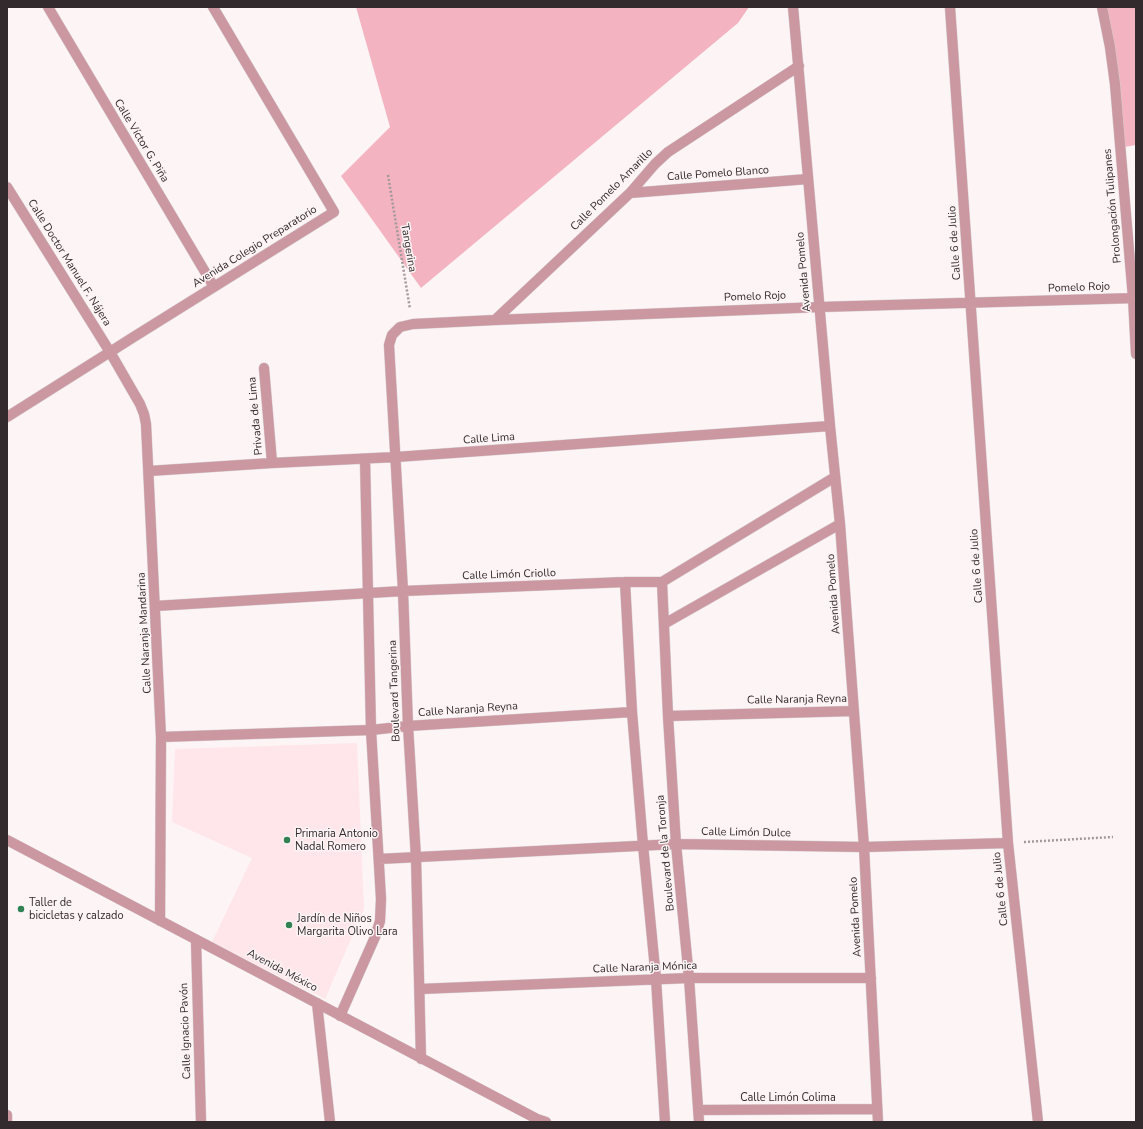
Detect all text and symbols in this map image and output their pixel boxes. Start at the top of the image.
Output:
street label: Calle Víctor G. Piña [111,97,171,185]
street label: Calle Pomelo Amarillo [568,146,656,234]
street label: Prolongación Tulipanes [1101,148,1125,264]
street label: Calle Pomelo Blanco [667,164,769,184]
street label: Calle Doctor Manuel F. Nájera [24,197,114,329]
street label: Avenida Colegio Preparatorio [190,203,320,291]
street label: Calle 6 de Julio [946,205,964,281]
street label: Tangerina [397,223,419,273]
street label: Avenida Pomelo [794,231,814,313]
street label: Pomelo Rojo [1048,280,1110,296]
street label: Pomelo Rojo [724,289,786,305]
street label: Privada de Lima [246,376,266,456]
street label: Calle Lima [463,431,515,447]
street label: Calle 6 de Julio [968,528,986,604]
street label: Avenida Pomelo [825,553,843,635]
street label: Calle Limón Criollo [462,567,556,583]
street label: Calle Naranja Mandarina [135,572,155,694]
street label: Boulevard Tangerina [387,640,403,742]
street label: Calle Naranja Reyna [747,693,847,707]
street label: Calle Naranja Reyna [418,700,518,720]
street label: Boulevard de la Toronja [654,794,678,912]
street label: Calle Limón Dulce [701,826,791,840]
place label: Primaria Antonio Nadal Romero [295,827,378,853]
marker: Primaria Antonio Nadal Romero [282,835,292,845]
street label: Calle 6 de Julio [991,851,1011,927]
street label: Avenida Pomelo [847,876,865,958]
place label: Taller de bicicletas y calzado [29,896,124,922]
marker: Taller de bicicletas y calzado [16,904,26,914]
place label: Jardín de Niños Margarita Olivo Lara [297,912,398,938]
marker: Jardín de Niños Margarita Olivo Lara [284,920,294,930]
street label: Avenida México [245,947,319,995]
street label: Calle Naranja Mónica [593,960,697,976]
street label: Calle Ignacio Pavón [178,983,194,1079]
street label: Calle Limón Colima [740,1091,836,1105]

